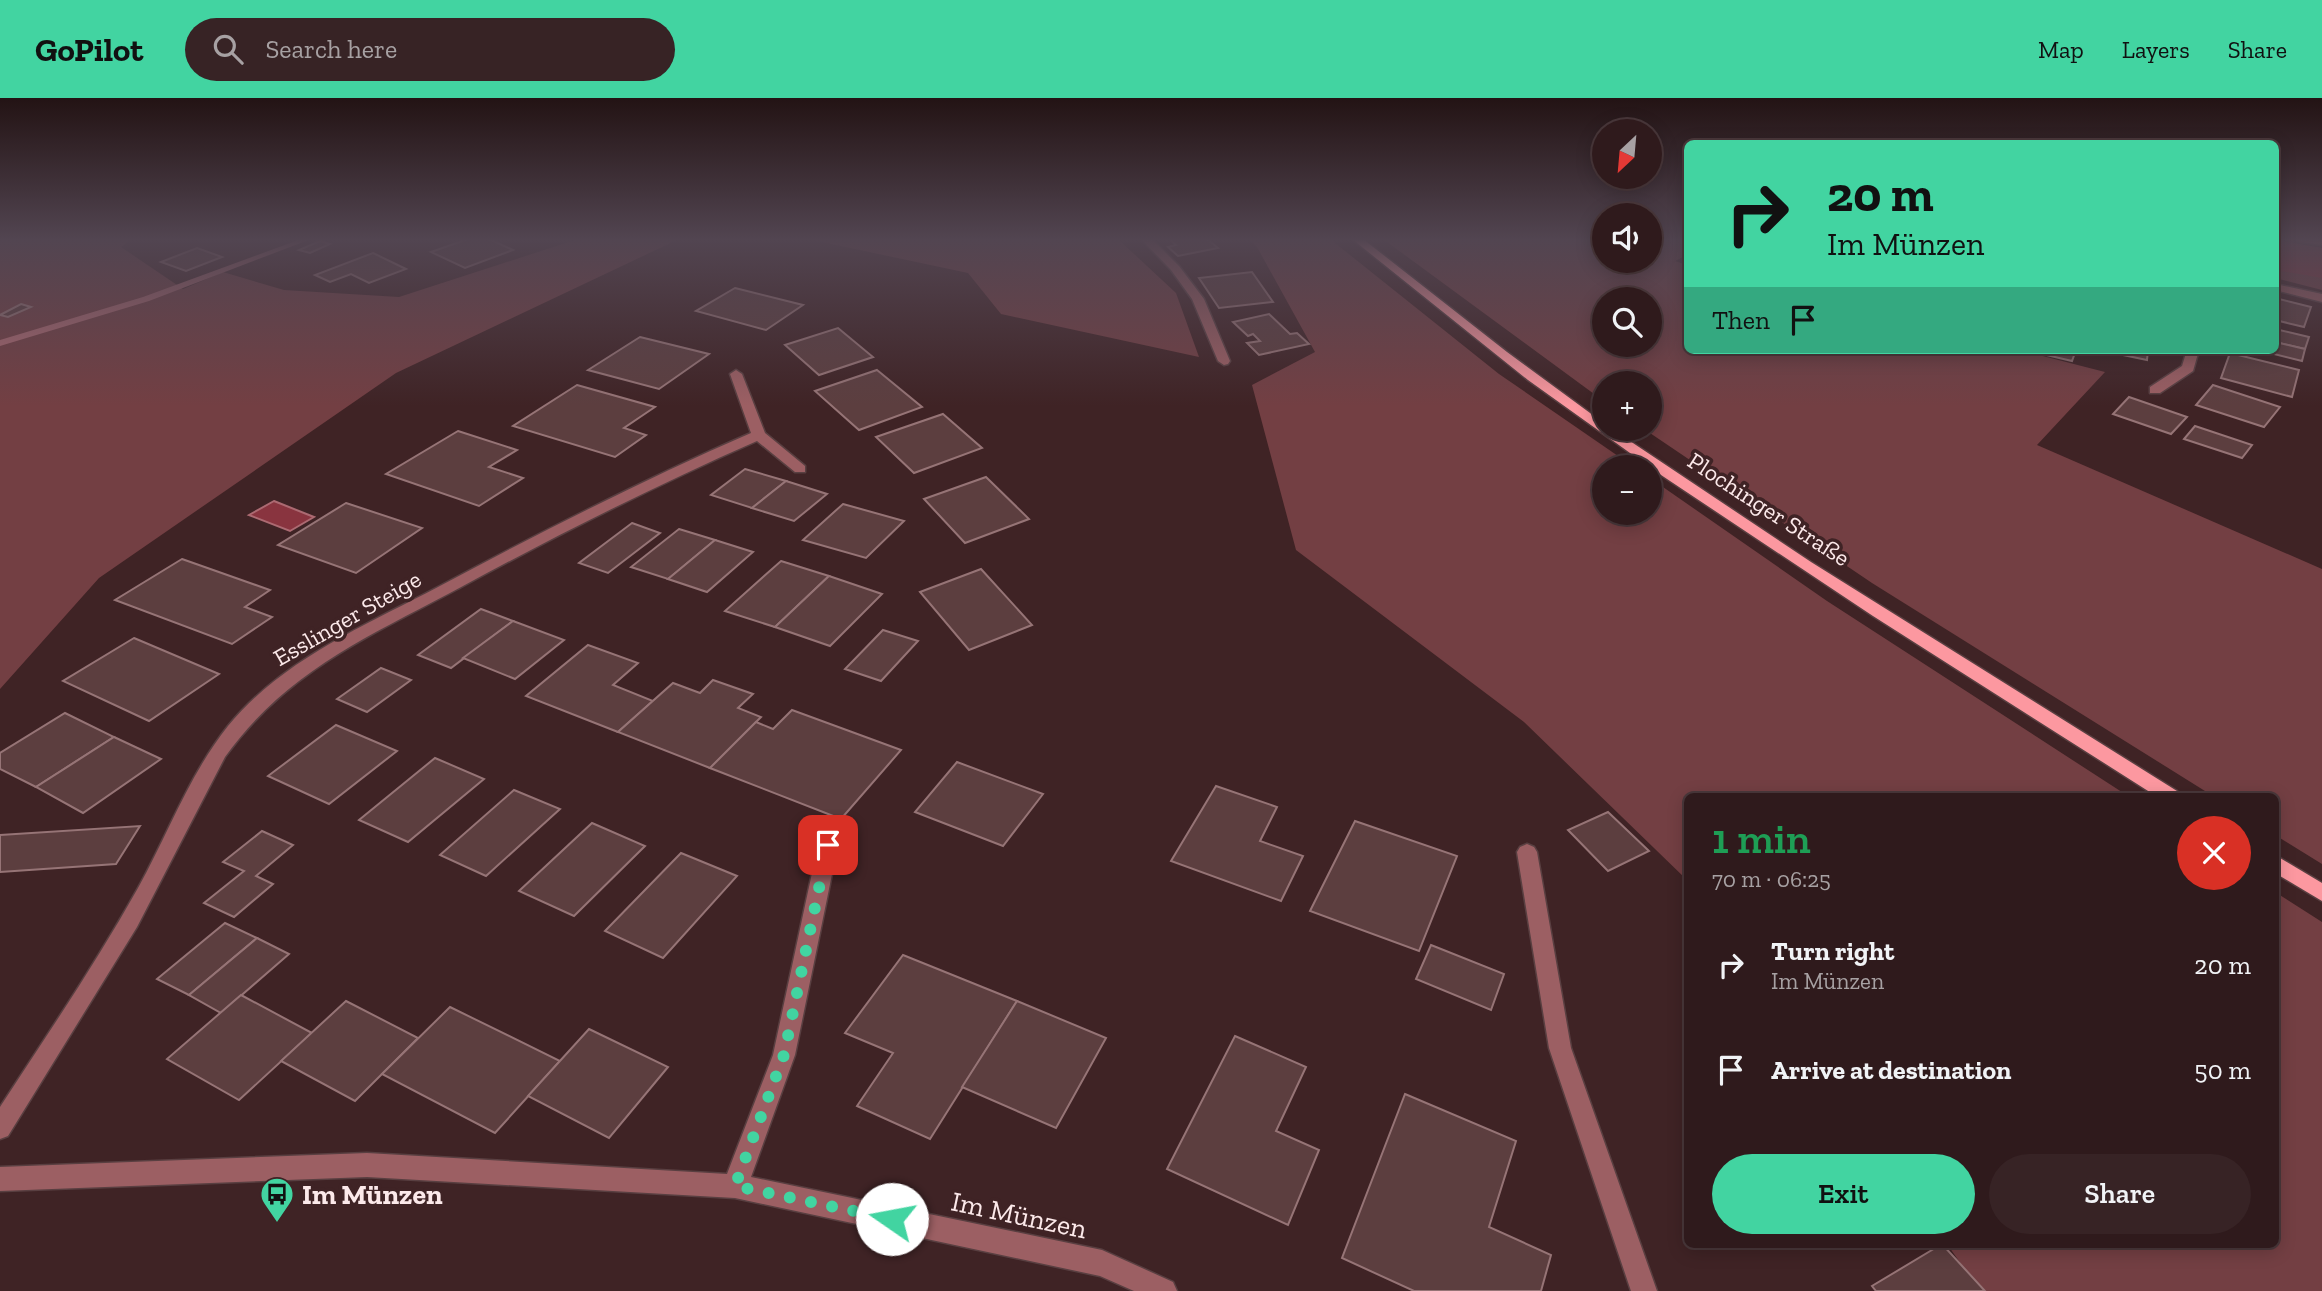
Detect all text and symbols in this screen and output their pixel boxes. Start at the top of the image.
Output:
search box [185,18,675,81]
text: GoPilot [35,30,143,69]
icon: search [209,30,247,68]
text: Search here [265,33,397,65]
text: Map [2038,35,2084,64]
text: Layers [2122,35,2190,64]
text: Share [2228,35,2287,64]
north arrow [1592,119,1662,189]
map controls [1592,119,1662,525]
text: 20 m [1827,165,1934,224]
icon: right [1712,168,1803,259]
button: sound [1592,203,1662,273]
text: Im Münzen [1827,225,1984,263]
button: search [1592,287,1662,357]
icon: arrive [1784,301,1822,339]
text: Then [1712,304,1770,336]
button: + [1592,371,1662,441]
street label: Plochinger Straße [1683,446,1855,572]
button: − [1592,455,1662,525]
street label: Esslinger Steige [268,564,426,672]
text: 1 min [1712,813,1811,864]
pin [798,815,858,875]
button: close [2177,816,2251,890]
icon: arrive [809,826,847,864]
text: 70 m · 06:25 [1712,865,1831,893]
text: Turn right [1771,935,1894,967]
icon: right [1712,946,1750,984]
text: 20 m [2194,949,2251,981]
text: Im Münzen [1771,967,1884,995]
icon: arrive [1712,1051,1750,1089]
text: Arrive at destination [1771,1054,2011,1086]
text: 50 m [2194,1054,2251,1086]
button: Exit [1712,1154,1975,1234]
button: Share [1989,1154,2251,1234]
bus stop icon: Im Münzen [258,1175,296,1224]
place label: Im Münzen [302,1178,443,1211]
position arrow [855,1182,929,1256]
street label: Im Münzen [948,1185,1090,1245]

